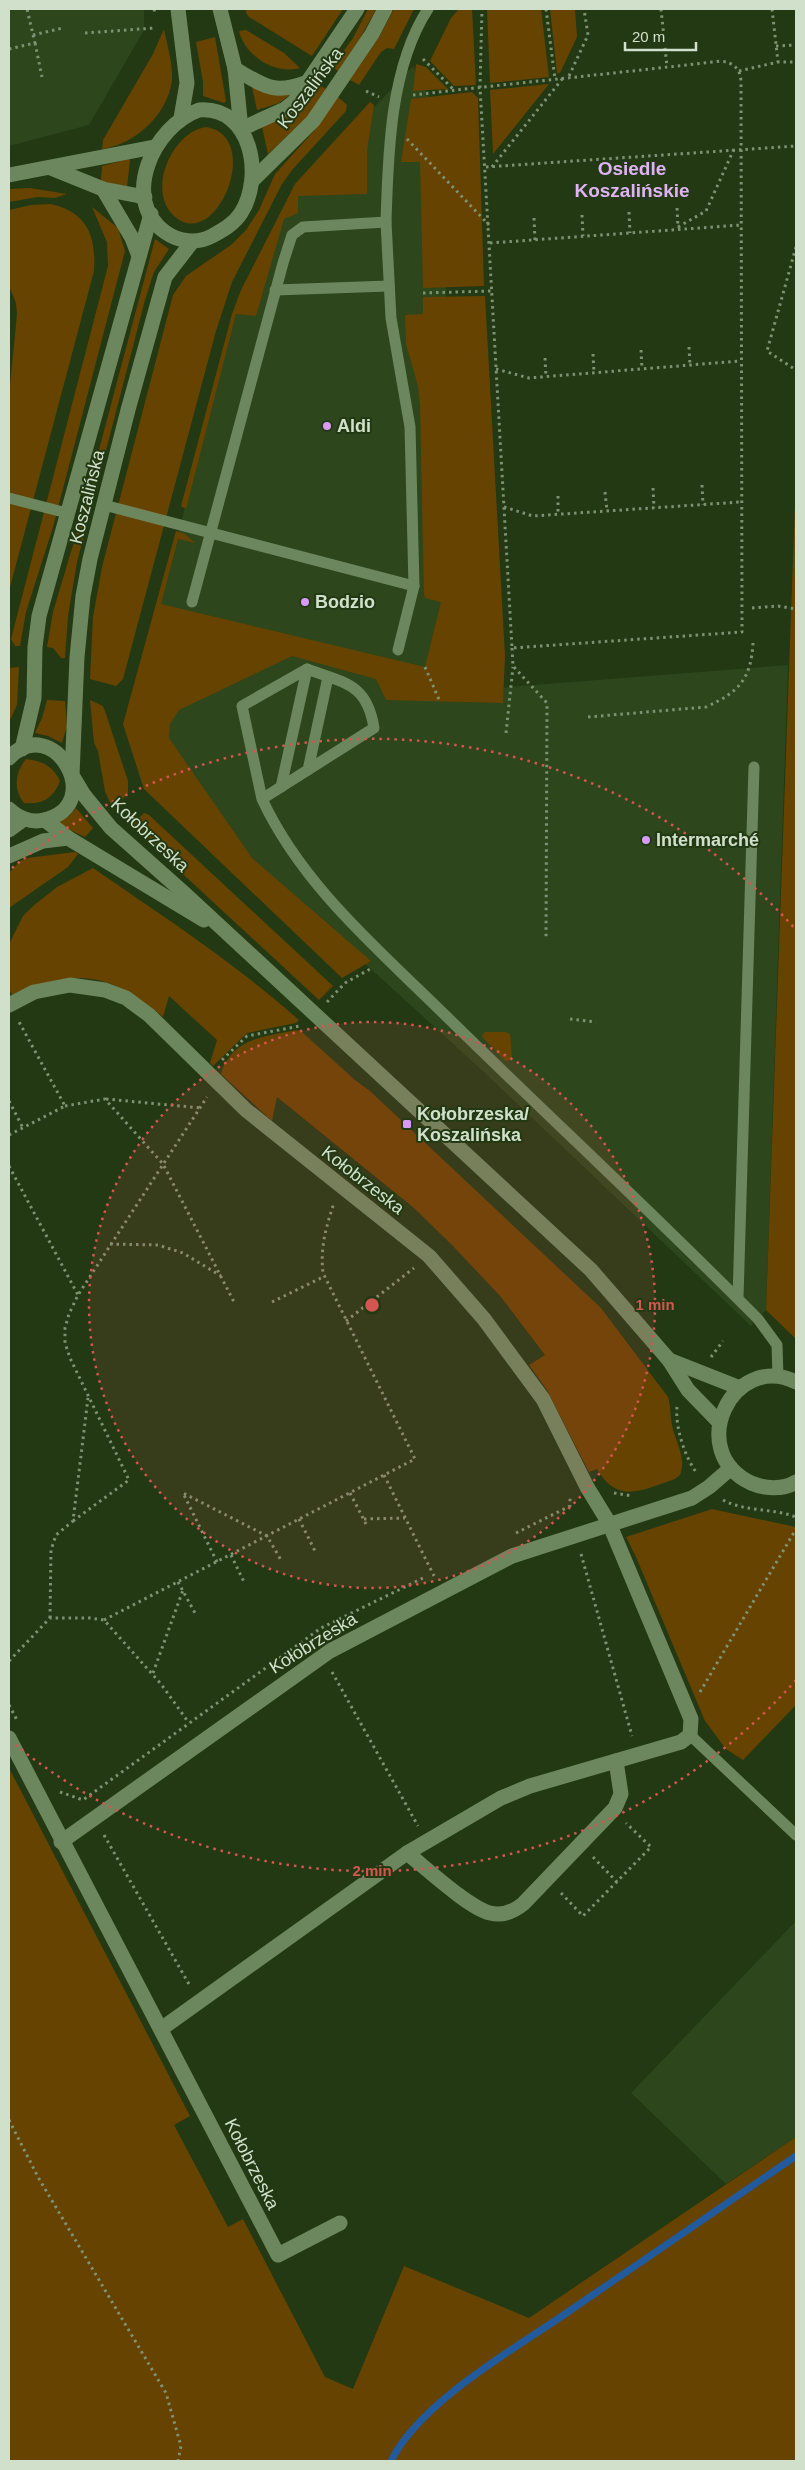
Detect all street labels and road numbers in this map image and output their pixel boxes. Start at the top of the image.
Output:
street label: Koszalińska [273,43,347,132]
street label: Koszalińska [66,447,109,546]
street label: Kołobrzeska [107,794,194,877]
street label: Kołobrzeska [318,1142,409,1219]
street label: Kołobrzeska [266,1608,361,1678]
street label: Kołobrzeska [221,2115,284,2214]

